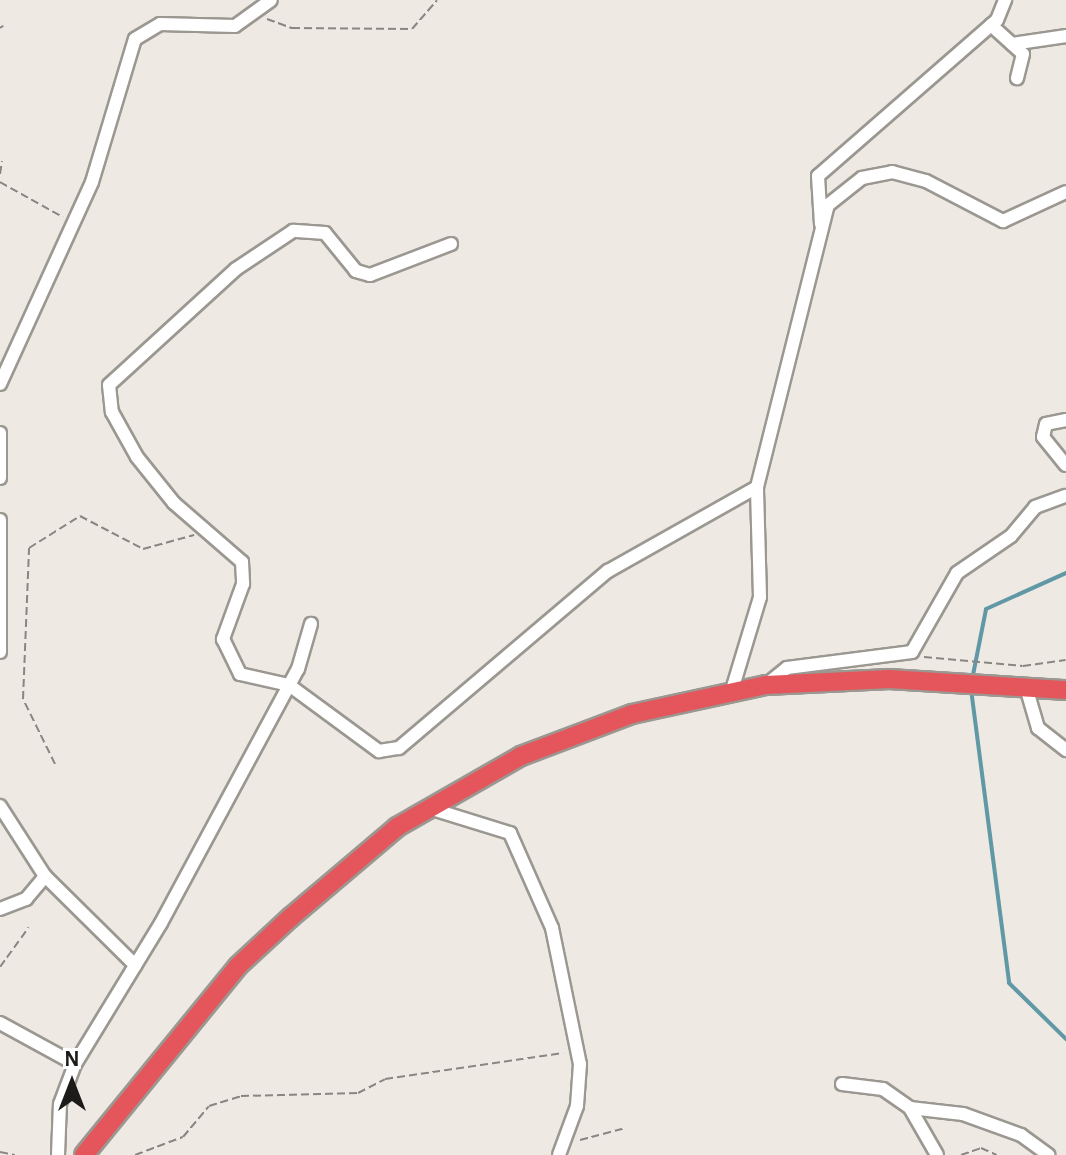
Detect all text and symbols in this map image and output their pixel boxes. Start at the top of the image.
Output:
north arrow [32,1043,112,1123]
text: N [64,1048,80,1070]

